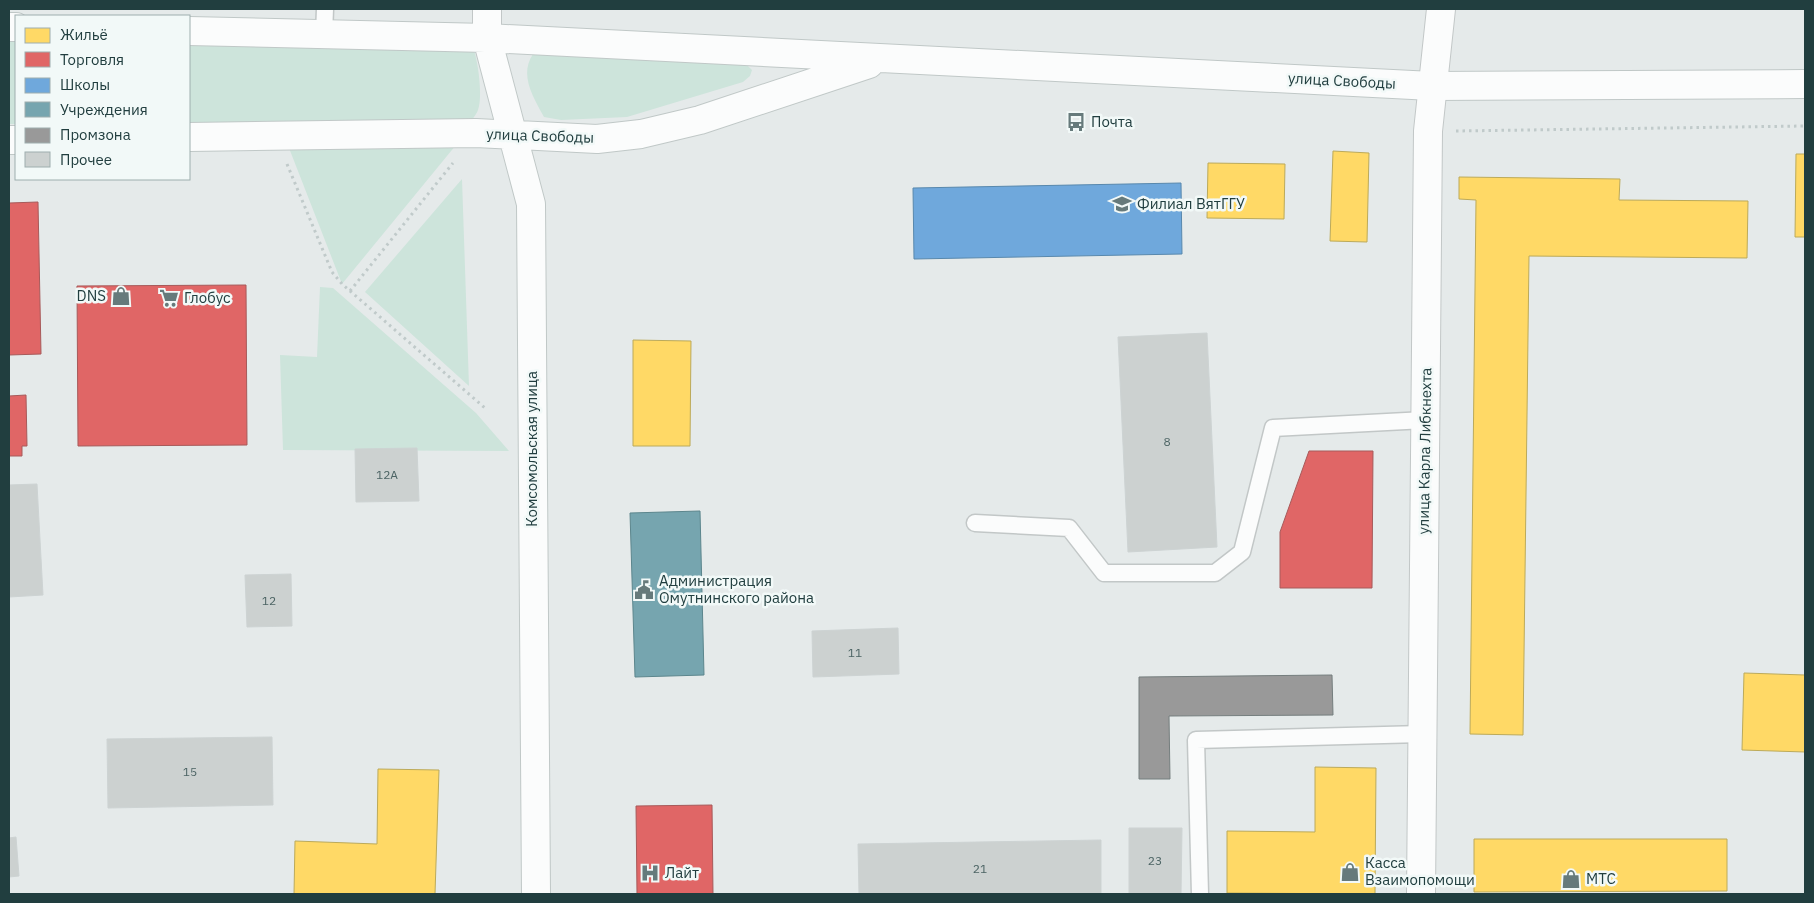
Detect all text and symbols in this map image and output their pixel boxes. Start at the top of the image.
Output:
legend [15,15,190,180]
text: Жильё [60,25,108,44]
text: Торговля [60,50,124,69]
street label: улица Свободы [1288,68,1396,93]
text: Школы [60,75,110,94]
text: Учреждения [60,100,148,119]
bus stop icon: Почта [1065,111,1087,133]
place label: Почта [1091,112,1133,131]
street label: улица Свободы [486,124,594,147]
text: Промзона [60,125,131,144]
text: Прочее [60,150,112,169]
school or university icon: Филиал ВятГГУ [1111,193,1133,215]
place label: Филиал ВятГГУ [1137,194,1245,213]
shop icon: DNS [110,285,132,307]
place label: DNS [77,286,106,305]
supermarket icon: Глобус [158,287,180,309]
place label: Глобус [184,288,231,307]
street label: улица Карла Либкнехта [1414,367,1435,535]
street label: Комсомольская улица [522,371,541,527]
house number: 8 [1163,434,1171,449]
house number: 12А [376,467,398,482]
place label: Администрация Омутнинского района [659,571,814,607]
public building icon: Администрация Омутнинского района [633,579,655,601]
house number: 12 [262,593,276,608]
house number: 11 [848,645,862,660]
house number: 15 [183,764,197,779]
house number: 23 [1148,853,1162,868]
place label: Касса Взаимопомощи [1365,853,1475,889]
house number: 21 [973,861,987,876]
shop icon: Касса Взаимопомощи [1339,861,1361,883]
hospital icon: Лайт [639,862,661,884]
place label: Лайт [665,863,699,882]
shop icon: МТС [1560,868,1582,890]
place label: МТС [1586,869,1616,888]

